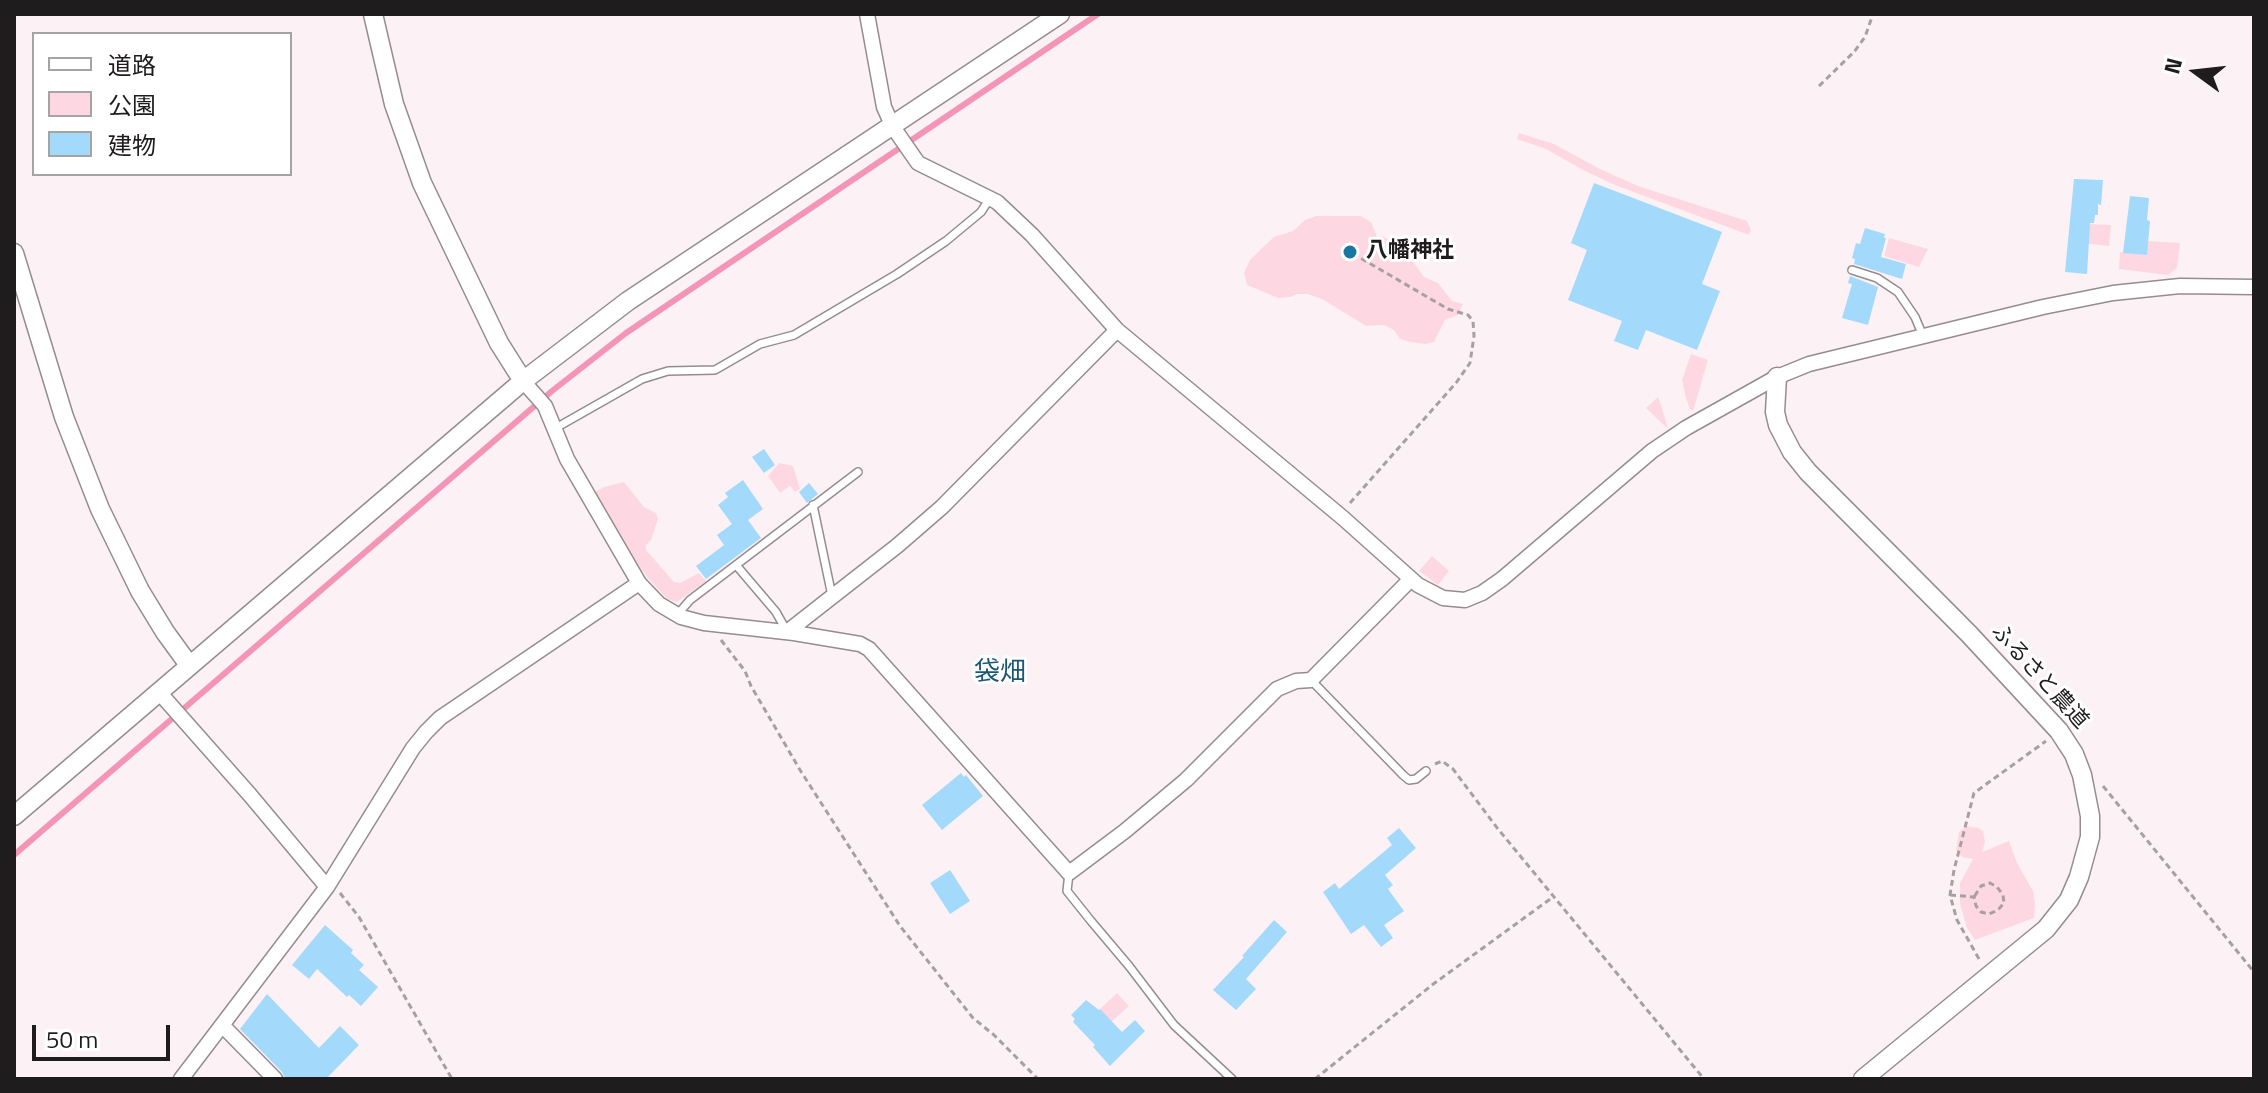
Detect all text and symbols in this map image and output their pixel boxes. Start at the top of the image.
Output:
legend [32,32,292,176]
north arrow [2156,32,2236,112]
text: 道路 [108,47,156,83]
text: N [2154,54,2191,78]
text: 公園 [108,87,156,123]
text: 建物 [108,127,156,163]
place label: 八幡神社 [1366,239,1454,265]
marker: 八幡神社 [1341,243,1359,261]
street label: ふるさと農道 [1985,619,2093,735]
district label: 袋畑 [974,658,1026,690]
scale bar [36,1009,174,1059]
text: 50 m [46,1021,98,1057]

